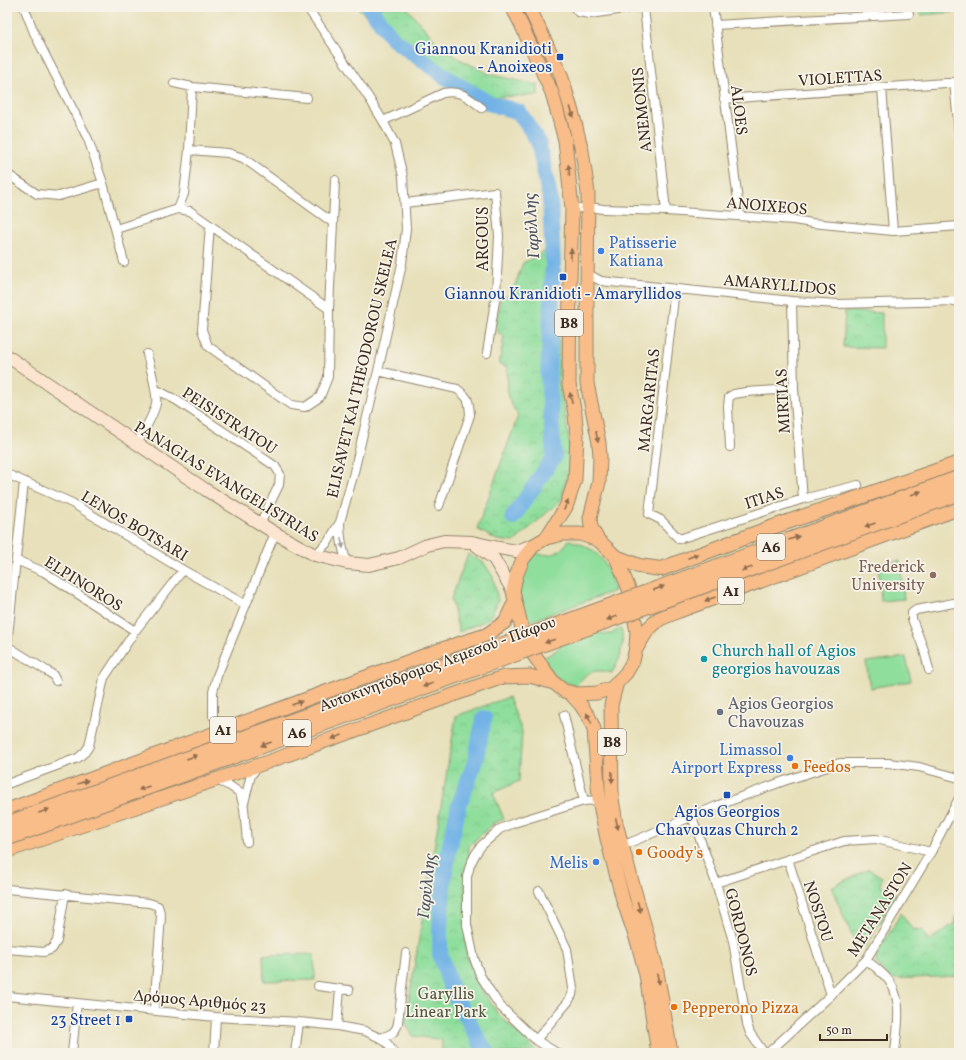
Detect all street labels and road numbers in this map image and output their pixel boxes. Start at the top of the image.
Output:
street label: VIOLETTAS [797,65,883,93]
street label: ANEMONIS [628,66,658,154]
street label: ALOES [724,84,752,137]
street label: ANOIXEOS [725,192,808,221]
street label: ARGOUS [473,206,495,272]
street label: ELISAVET KAI THEODOROU SKELEA [322,236,404,501]
street label: AMARYLLIDOS [722,270,837,302]
road number: B8 [555,310,583,336]
street label: MARGARITAS [634,347,666,453]
street label: MIRTIAS [771,368,797,434]
street label: PEISISTRATOU [177,383,281,461]
street label: PANAGIAS EVANGELISTRIAS [129,417,322,549]
street label: ITIAS [742,482,787,516]
street label: LENOS BOTSARI [76,486,192,567]
road number: A6 [757,534,785,560]
street label: ELPINOROS [40,552,126,617]
road number: A1 [718,578,744,604]
street label: Αυτοκινητόδρομος Λεμεσού - Πάφου [316,612,559,718]
road number: A1 [210,717,236,743]
road number: A6 [283,720,311,746]
road number: B8 [598,729,626,755]
street label: METANASTON [843,859,919,961]
street label: NOSTOU [797,878,837,945]
street label: GORDONOS [718,886,762,979]
street label: Δρόμος Αριθμός 23 [132,985,267,1019]

